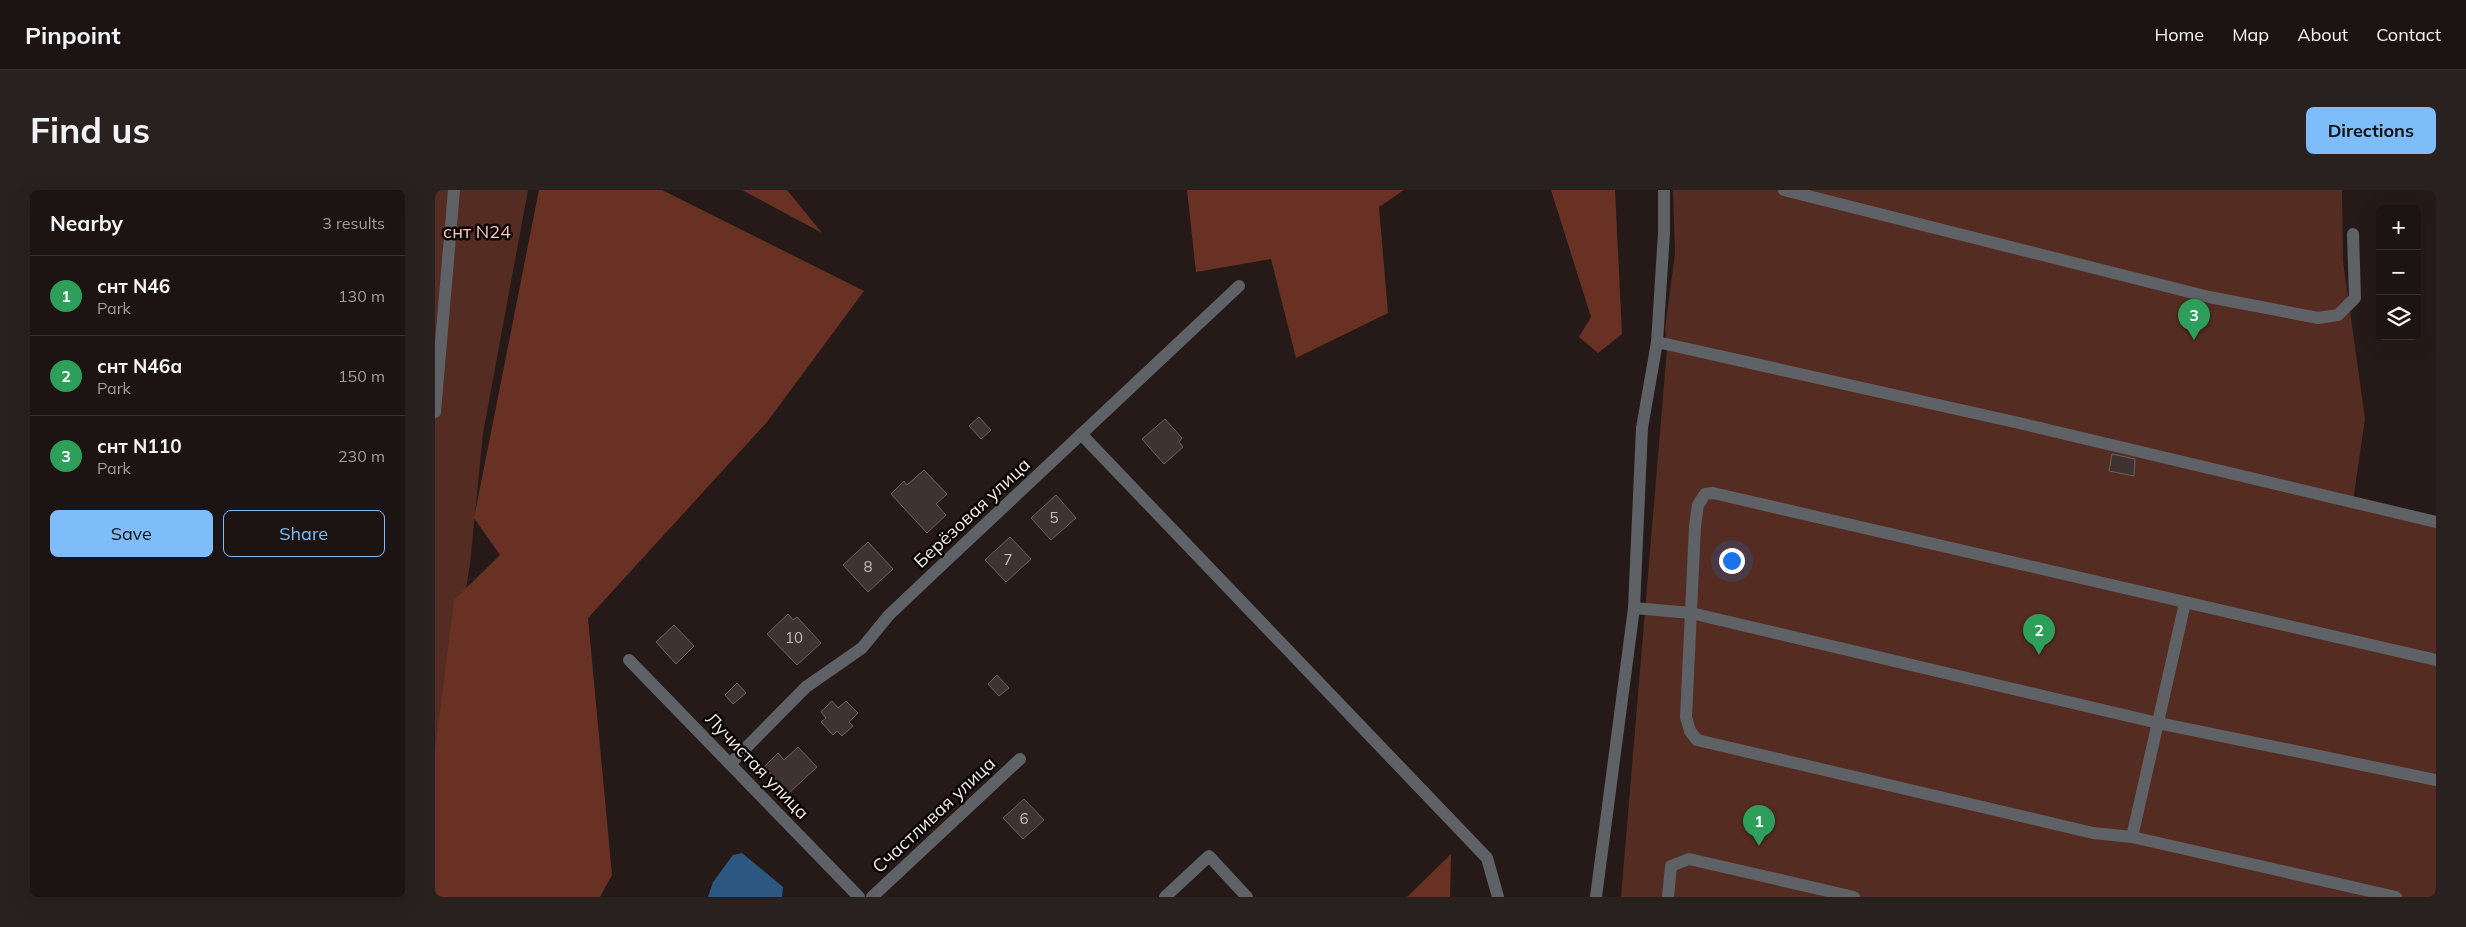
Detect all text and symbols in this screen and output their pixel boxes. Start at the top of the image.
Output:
text: Pinpoint [25,20,121,50]
text: Home [2154,23,2204,46]
text: Map [2232,23,2269,46]
text: About [2297,23,2348,46]
text: Contact [2376,23,2441,46]
button: Directions [2306,107,2436,154]
text: Find us [30,108,150,152]
map controls [2376,205,2421,340]
button: + [2376,205,2421,250]
text: Nearby [50,210,123,236]
text: 3 results [322,213,385,233]
park label: снт N24 [443,220,511,243]
button: − [2376,250,2421,295]
text: снт N46 [97,274,170,298]
text: 1 [61,286,71,306]
text: 130 m [338,286,385,306]
button: layers [2376,295,2421,340]
text: Park [97,298,131,318]
pin: 3 [2178,299,2210,340]
text: снт N46а [97,354,182,378]
text: 2 [61,366,71,386]
text: 150 m [338,366,385,386]
text: Park [97,378,131,398]
text: снт N110 [97,434,182,458]
text: 3 [61,446,71,466]
text: 230 m [338,446,385,466]
street label: Берёзовая улица [909,453,1035,572]
text: Park [97,458,131,478]
house number: 5 [1049,508,1059,527]
button: Save [50,510,213,557]
button: Share [223,510,385,557]
your location [1719,548,1745,574]
house number: 7 [1003,550,1013,569]
house number: 8 [863,557,873,576]
pin: 2 [2023,614,2055,655]
house number: 10 [785,628,803,647]
street label: Лучистая улица [701,707,814,824]
street label: Счастливая улица [867,752,1000,878]
pin: 1 [1743,805,1775,846]
house number: 6 [1019,809,1029,828]

